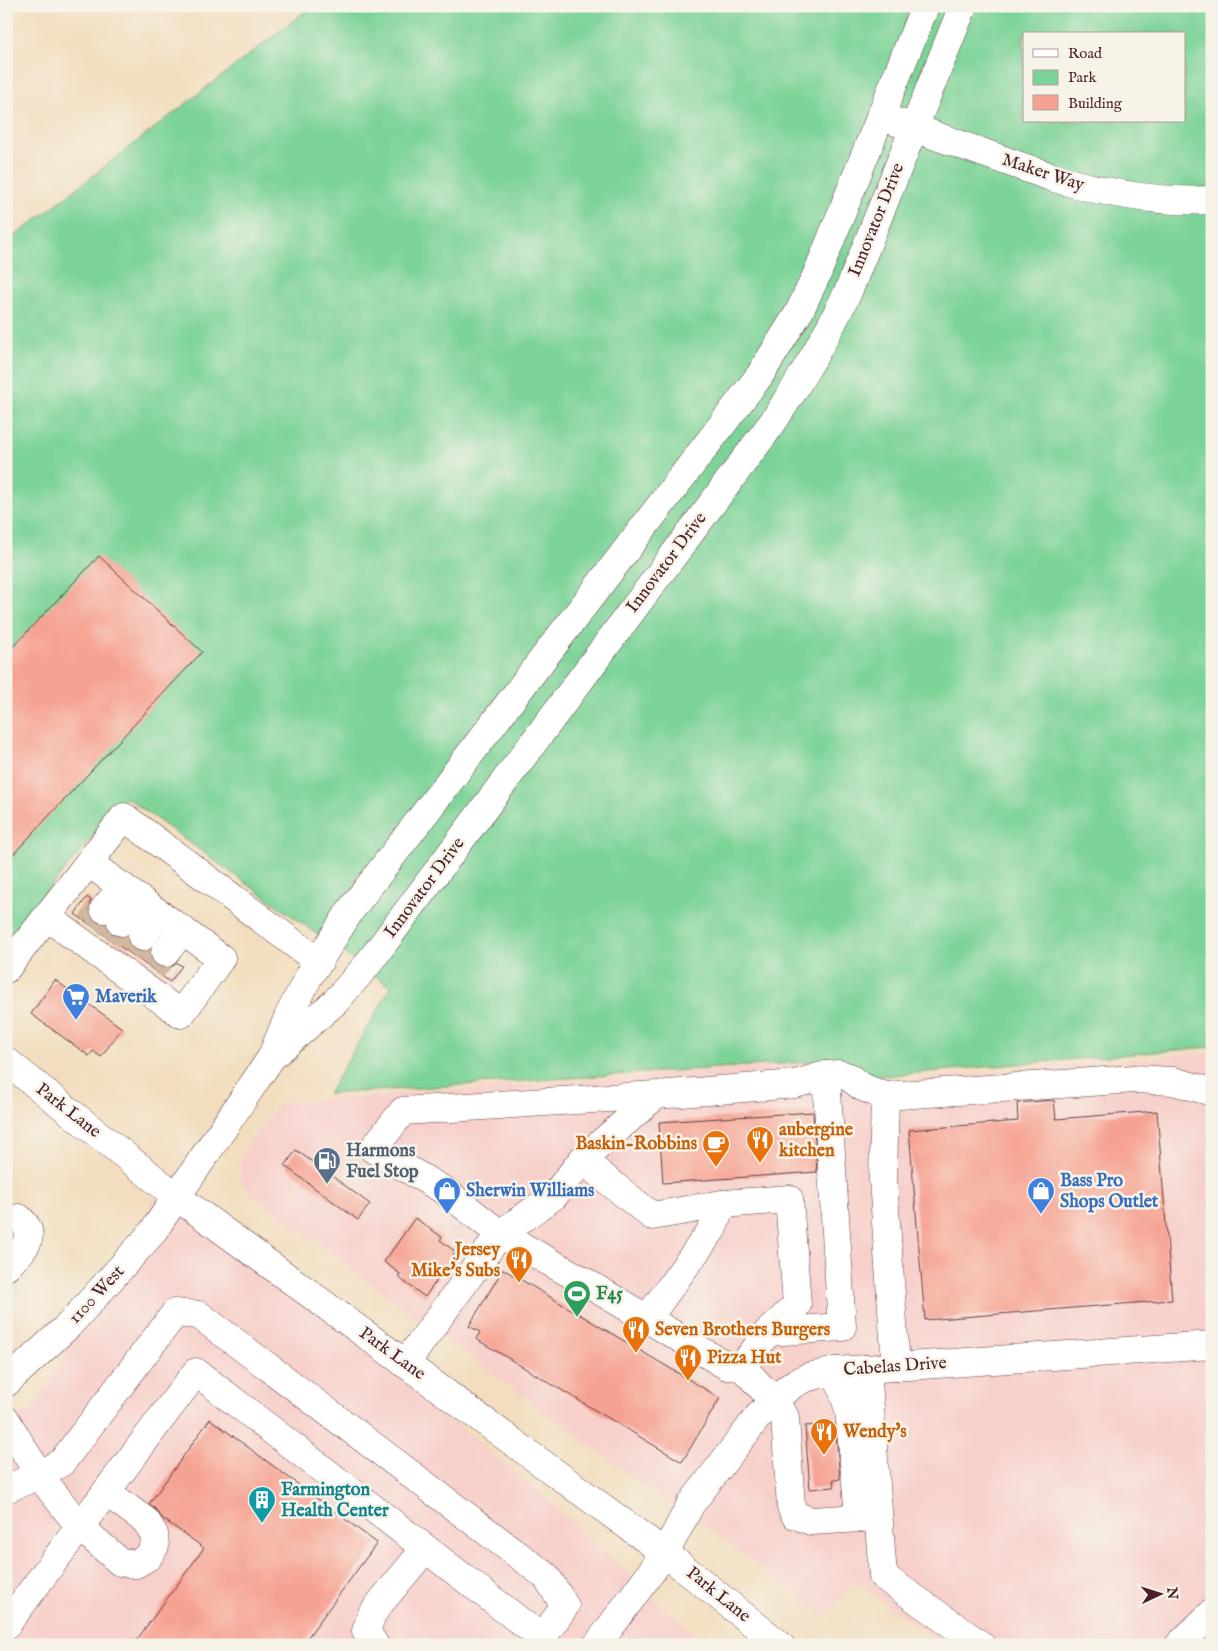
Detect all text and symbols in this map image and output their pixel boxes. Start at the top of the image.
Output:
legend [1023,32,1186,122]
text: Road [1068,44,1103,63]
text: Park [1068,68,1098,87]
text: Building [1068,94,1123,113]
street label: Maker Way [999,149,1087,197]
street label: Innovator Drive [844,160,910,280]
street label: Innovator Drive [622,508,712,618]
street label: Innovator Drive [380,833,470,943]
supermarket icon: Maverik [61,982,91,1021]
place label: Maverik [95,986,158,1009]
street label: Park Lane [31,1078,105,1144]
place label: aubergine kitchen [778,1119,854,1163]
restaurant icon: aubergine kitchen [745,1125,775,1164]
cafe icon: Baskin-Robbins [701,1129,731,1168]
place label: Baskin-Robbins [575,1133,698,1156]
place label: Harmons Fuel Stop [346,1140,419,1184]
fuel station icon: Harmons Fuel Stop [312,1146,342,1185]
place label: Bass Pro Shops Outlet [1060,1170,1159,1214]
shop icon: Sherwin Williams [432,1176,462,1215]
shop icon: Bass Pro Shops Outlet [1026,1176,1056,1215]
place label: Sherwin Williams [466,1180,595,1203]
place label: Jersey Mike's Subs [411,1239,501,1283]
restaurant icon: Jersey Mike's Subs [504,1245,534,1284]
street label: 1100 West [64,1261,130,1329]
sports icon: F45 [562,1279,592,1318]
place label: F45 [596,1283,623,1306]
restaurant icon: Seven Brothers Burgers [621,1315,651,1354]
place label: Seven Brothers Burgers [655,1319,831,1342]
street label: Park Lane [354,1322,430,1386]
restaurant icon: Pizza Hut [673,1343,703,1382]
place label: Pizza Hut [707,1347,782,1370]
street label: Cabelas Drive [843,1352,947,1382]
restaurant icon: Wendy's [809,1417,839,1456]
place label: Wendy's [842,1421,907,1444]
place label: Farmington Health Center [281,1479,389,1523]
building icon: Farmington Health Center [247,1485,277,1524]
street label: Park Lane [681,1562,755,1628]
north arrow [1136,1568,1186,1618]
text: N [1163,1585,1181,1600]

